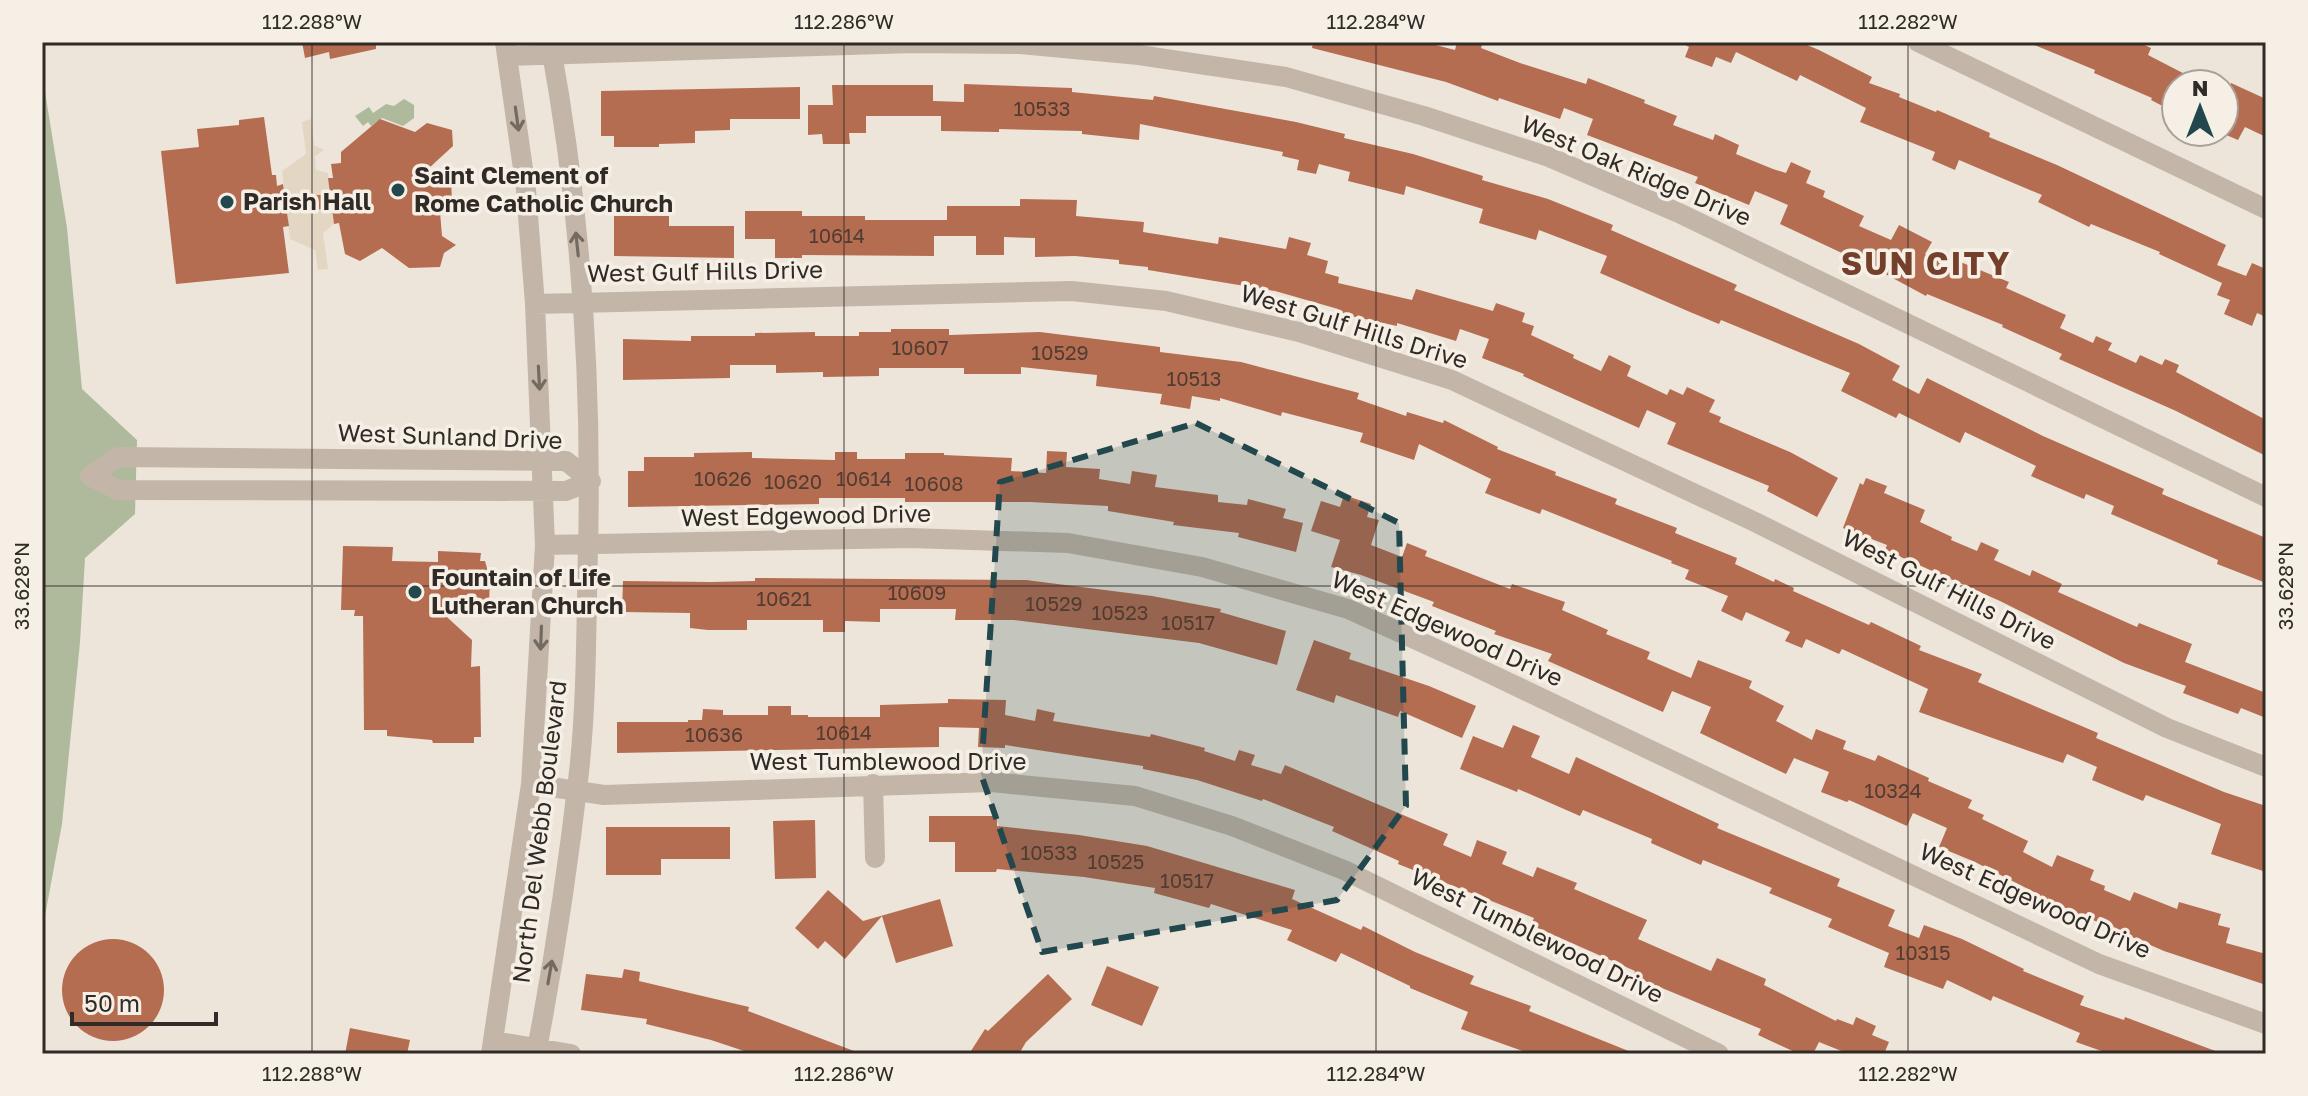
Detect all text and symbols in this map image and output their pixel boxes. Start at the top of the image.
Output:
text: 112.288°W [262,9,362,33]
text: 112.286°W [794,9,894,33]
text: 112.284°W [1327,9,1426,33]
text: 112.282°W [1858,9,1958,33]
north arrow [2160,68,2240,148]
text: N [2192,74,2208,101]
house number: 10533 [1013,96,1071,120]
one-way arrow [510,106,525,131]
street label: West Oak Ridge Drive [1517,108,1756,231]
place label: Saint Clement of Rome Catholic Church [414,160,673,217]
marker: Saint Clement of Rome Catholic Church [389,181,407,199]
place label: Parish Hall [243,186,371,215]
marker: Parish Hall [218,193,236,211]
house number: 10614 [809,223,865,247]
one-way arrow [570,231,585,258]
district label: SUN CITY [1841,244,2011,282]
street label: West Gulf Hills Drive [587,254,823,287]
street label: West Gulf Hills Drive [1237,277,1471,374]
house number: 10607 [891,335,949,359]
house number: 10529 [1031,340,1089,364]
one-way arrow [532,364,547,391]
house number: 10513 [1166,366,1222,390]
street label: West Sunland Drive [337,417,563,454]
house number: 10626 [694,466,752,490]
house number: 10614 [836,466,892,490]
house number: 10620 [764,469,822,493]
house number: 10608 [905,471,963,495]
street label: West Edgewood Drive [681,498,931,531]
street label: West Gulf Hills Drive [1838,522,2061,655]
text: 33.628°N [9,542,33,630]
text: 33.628°N [2273,542,2297,630]
place label: Fountain of Life Lutheran Church [431,562,624,619]
street label: West Edgewood Drive [1327,564,1568,692]
house number: 10609 [888,580,946,604]
marker: Fountain of Life Lutheran Church [406,583,424,601]
house number: 10621 [756,586,812,610]
house number: 10529 [1025,591,1083,615]
house number: 10523 [1092,600,1149,624]
house number: 10517 [1161,610,1215,634]
one-way arrow [533,624,548,651]
street label: North Del Webb Boulevard [506,679,571,985]
house number: 10614 [816,720,872,744]
house number: 10636 [685,722,743,746]
street label: West Tumblewood Drive [750,746,1026,775]
house number: 10324 [1864,778,1922,802]
street label: West Edgewood Drive [1915,836,2156,964]
house number: 10533 [1020,840,1078,864]
house number: 10525 [1088,849,1144,873]
street label: West Tumblewood Drive [1407,861,1668,1008]
house number: 10517 [1160,868,1214,892]
house number: 10315 [1895,940,1951,964]
one-way arrow [544,960,559,986]
scale bar [72,976,216,1026]
text: 50 m [84,988,140,1017]
text: 112.288°W [262,1061,362,1085]
text: 112.286°W [794,1061,894,1085]
text: 112.284°W [1327,1061,1426,1085]
text: 112.282°W [1858,1061,1958,1085]

